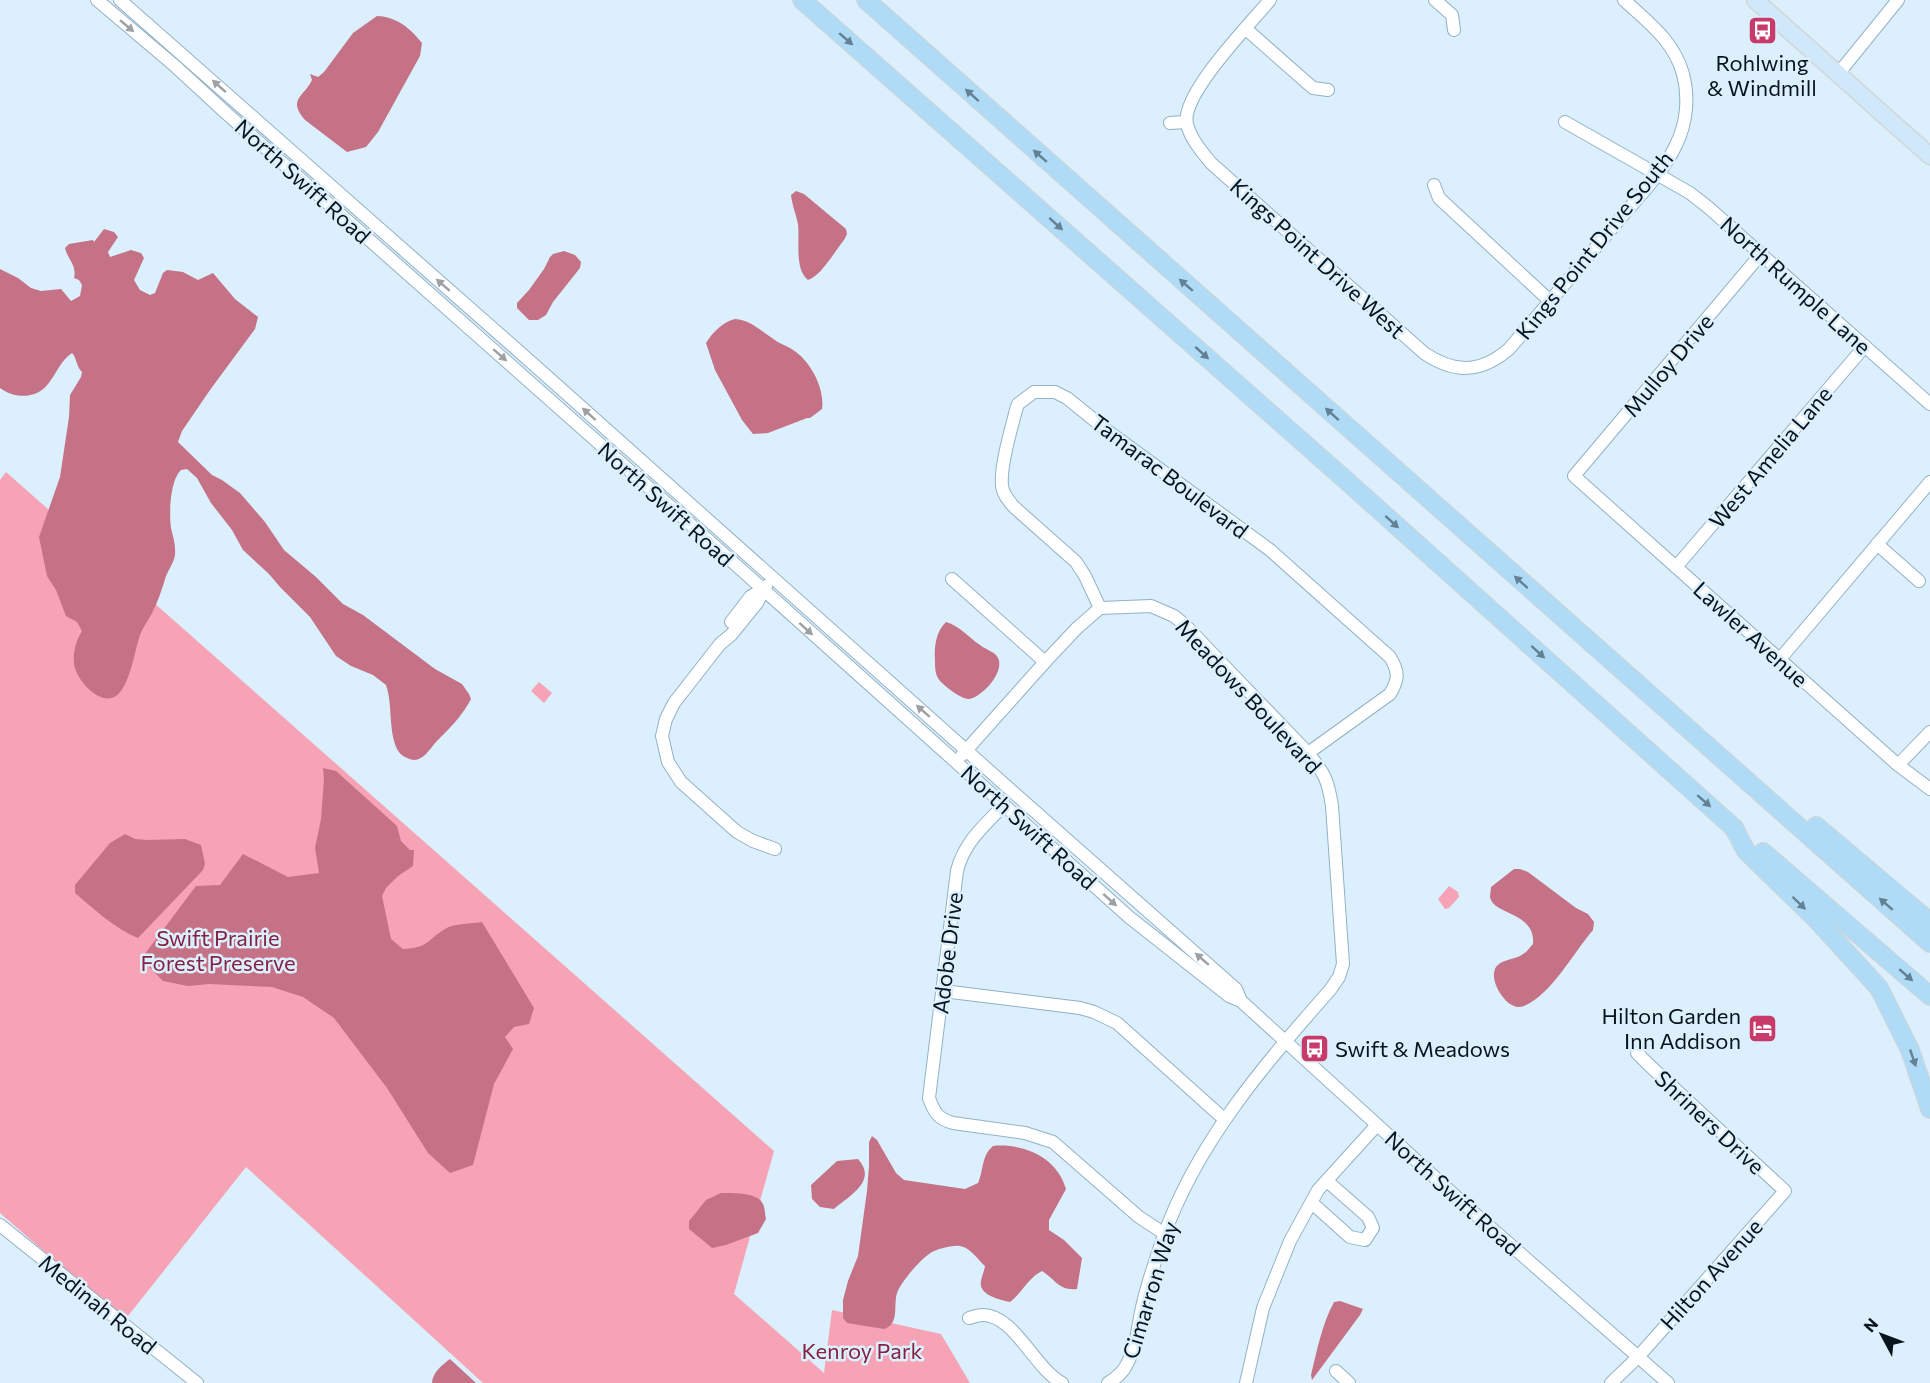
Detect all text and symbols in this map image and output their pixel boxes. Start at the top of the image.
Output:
bus stop icon: Rohlwing & Windmill [1746,14,1778,46]
one-way arrow [119,19,135,32]
one-way arrow [838,32,853,45]
place label: Rohlwing & Windmill [1707,49,1817,101]
one-way arrow [212,80,227,93]
one-way arrow [965,89,980,102]
street label: North Swift Road [230,113,376,249]
street label: Kings Point Drive South [1510,145,1678,345]
one-way arrow [1032,149,1047,163]
street label: Kings Point Drive West [1225,172,1411,344]
street label: North Rumple Lane [1715,210,1877,360]
one-way arrow [1048,217,1063,230]
one-way arrow [436,279,451,292]
one-way arrow [1179,279,1194,292]
street label: Mulloy Drive [1617,308,1719,422]
one-way arrow [1194,346,1209,359]
one-way arrow [492,348,507,361]
street label: West Amelia Lane [1703,381,1837,533]
one-way arrow [582,407,597,421]
street label: Tamarac Boulevard [1086,408,1254,544]
one-way arrow [1325,408,1340,421]
street label: North Swift Road [593,436,739,572]
one-way arrow [1385,515,1400,529]
one-way arrow [1514,575,1529,589]
street label: Lawler Avenue [1688,575,1814,693]
street label: Meadows Boulevard [1170,613,1328,779]
one-way arrow [798,622,813,635]
one-way arrow [1530,645,1545,659]
one-way arrow [915,705,931,718]
street label: North Swift Road [956,759,1102,895]
one-way arrow [1696,794,1711,807]
street label: Adobe Drive [926,891,968,1015]
one-way arrow [1102,893,1117,906]
one-way arrow [1792,896,1807,910]
one-way arrow [1879,898,1894,911]
park label: Swift Prairie Forest Preserve [140,924,296,976]
one-way arrow [1195,953,1210,966]
one-way arrow [1898,968,1913,981]
place label: Hilton Garden Inn Addison [1601,1002,1741,1054]
hotel icon: Hilton Garden Inn Addison [1746,1012,1778,1044]
bus stop icon: Swift & Meadows [1298,1032,1330,1064]
place label: Swift & Meadows [1335,1035,1510,1062]
one-way arrow [1909,1049,1918,1067]
street label: Shriners Drive [1650,1064,1770,1180]
street label: North Swift Road [1380,1125,1526,1261]
street label: Hilton Avenue [1654,1213,1768,1335]
street label: Cimarron Way [1116,1218,1184,1362]
street label: Medinah Road [34,1248,162,1360]
north arrow [1852,1305,1912,1365]
text: N [1859,1314,1881,1336]
park label: Kenroy Park [802,1337,923,1364]

